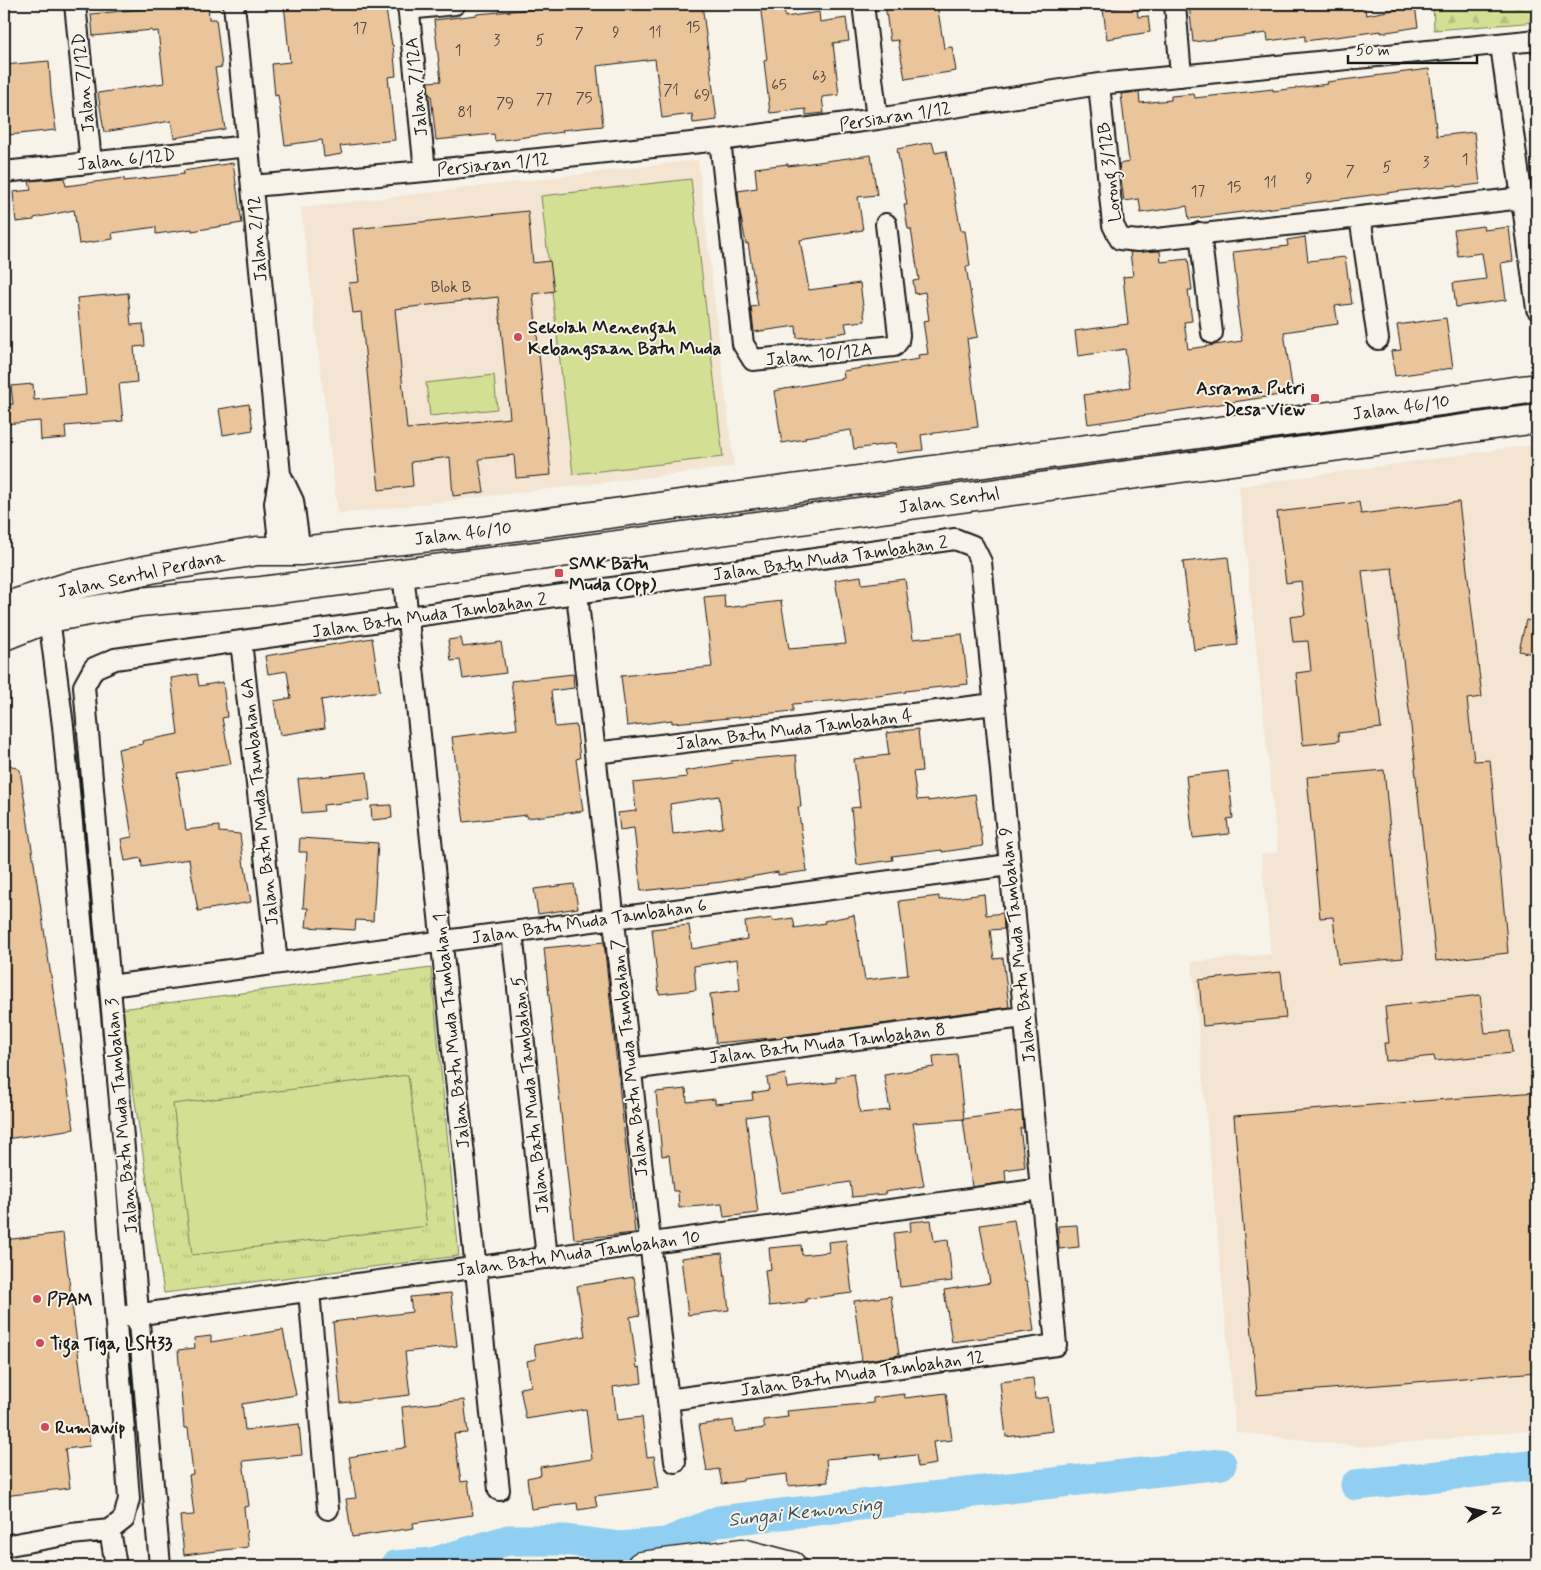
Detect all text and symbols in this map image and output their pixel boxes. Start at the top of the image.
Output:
house number: 15 [686,18,700,38]
house number: 17 [353,19,368,39]
house number: 9 [612,23,620,43]
house number: 11 [648,23,662,43]
house number: 7 [574,24,584,44]
house number: 3 [494,31,501,51]
house number: 5 [535,31,545,51]
street label: Jalan 7/12D [67,32,101,134]
scale bar [1348,32,1477,64]
street label: Jalan 7/12A [400,36,434,138]
house number: 1 [455,41,461,61]
text: 50 m [1356,41,1390,61]
house number: 63 [812,67,826,87]
house number: 65 [771,76,787,96]
house number: 71 [663,81,679,101]
house number: 69 [694,86,710,106]
house number: 75 [575,89,593,109]
house number: 77 [536,90,553,110]
house number: 79 [496,94,514,114]
street label: Persiaran 1/12 [838,96,953,138]
house number: 81 [458,103,472,123]
street label: Lorong 3/12B [1092,120,1130,223]
street label: Jalan 6/12D [76,143,176,177]
street label: Persiaran 1/12 [436,147,550,183]
house number: 1 [1462,150,1468,170]
house number: 3 [1423,153,1430,173]
house number: 5 [1382,158,1392,178]
house number: 7 [1345,162,1355,182]
house number: 9 [1305,169,1313,189]
house number: 11 [1263,173,1277,193]
house number: 15 [1227,178,1241,198]
house number: 17 [1191,182,1206,202]
street label: Jalan 2/12 [242,195,274,283]
house number: Blok B [431,278,471,298]
place label: Sekolah Menengah Kebangsaan Batu Muda [528,316,721,361]
marker: Sekolah Menengah Kebangsaan Batu Muda [512,331,524,343]
street label: Jalan 10/12A [765,337,874,373]
place label: Asrama Putri Desa View [1196,377,1306,422]
street label: Jalan 46/10 [1351,389,1452,427]
marker: Asrama Putri Desa View [1309,392,1321,404]
street label: Jalan Sentul [897,482,1001,520]
street label: Jalan 46/10 [413,516,513,552]
street label: Jalan Batu Muda Tambahan 2 [711,531,949,587]
street label: Jalan Sentul Perdana [55,545,227,604]
place label: SMK Batu Muda (Opp) [569,552,657,597]
marker: SMK Batu Muda (Opp) [553,567,565,579]
street label: Jalan Batu Muda Tambahan 2 [310,588,548,644]
street label: Jalan Batu Muda Tambahan 6A [235,677,285,927]
street label: Jalan Batu Muda Tambahan 4 [674,704,914,756]
street label: Jalan Batu Muda Tambahan 9 [994,826,1042,1064]
street label: Jalan Batu Muda Tambahan 6 [470,894,708,950]
street label: Jalan Batu Muda Tambahan 1 [428,912,476,1150]
street label: Jalan Batu Muda Tambahan 7 [606,938,654,1178]
street label: Jalan Batu Muda Tambahan 5 [507,975,555,1215]
street label: Jalan Batu Muda Tambahan 3 [100,997,144,1235]
street label: Jalan Batu Muda Tambahan 8 [707,1018,947,1070]
street label: Jalan Batu Muda Tambahan 10 [454,1225,702,1283]
place label: PPAM [47,1288,93,1312]
marker: PPAM [31,1293,43,1305]
place label: Tiga Tiga, LSH33 [50,1332,173,1358]
marker: Tiga Tiga, LSH33 [34,1337,46,1349]
street label: Jalan Batu Muda Tambahan 12 [739,1345,986,1403]
place label: Rumawip [55,1416,125,1440]
marker: Rumawip [39,1421,51,1433]
north arrow [1458,1488,1508,1538]
water label: Sungai Kemunsing [727,1492,885,1535]
text: N [1486,1504,1505,1516]

